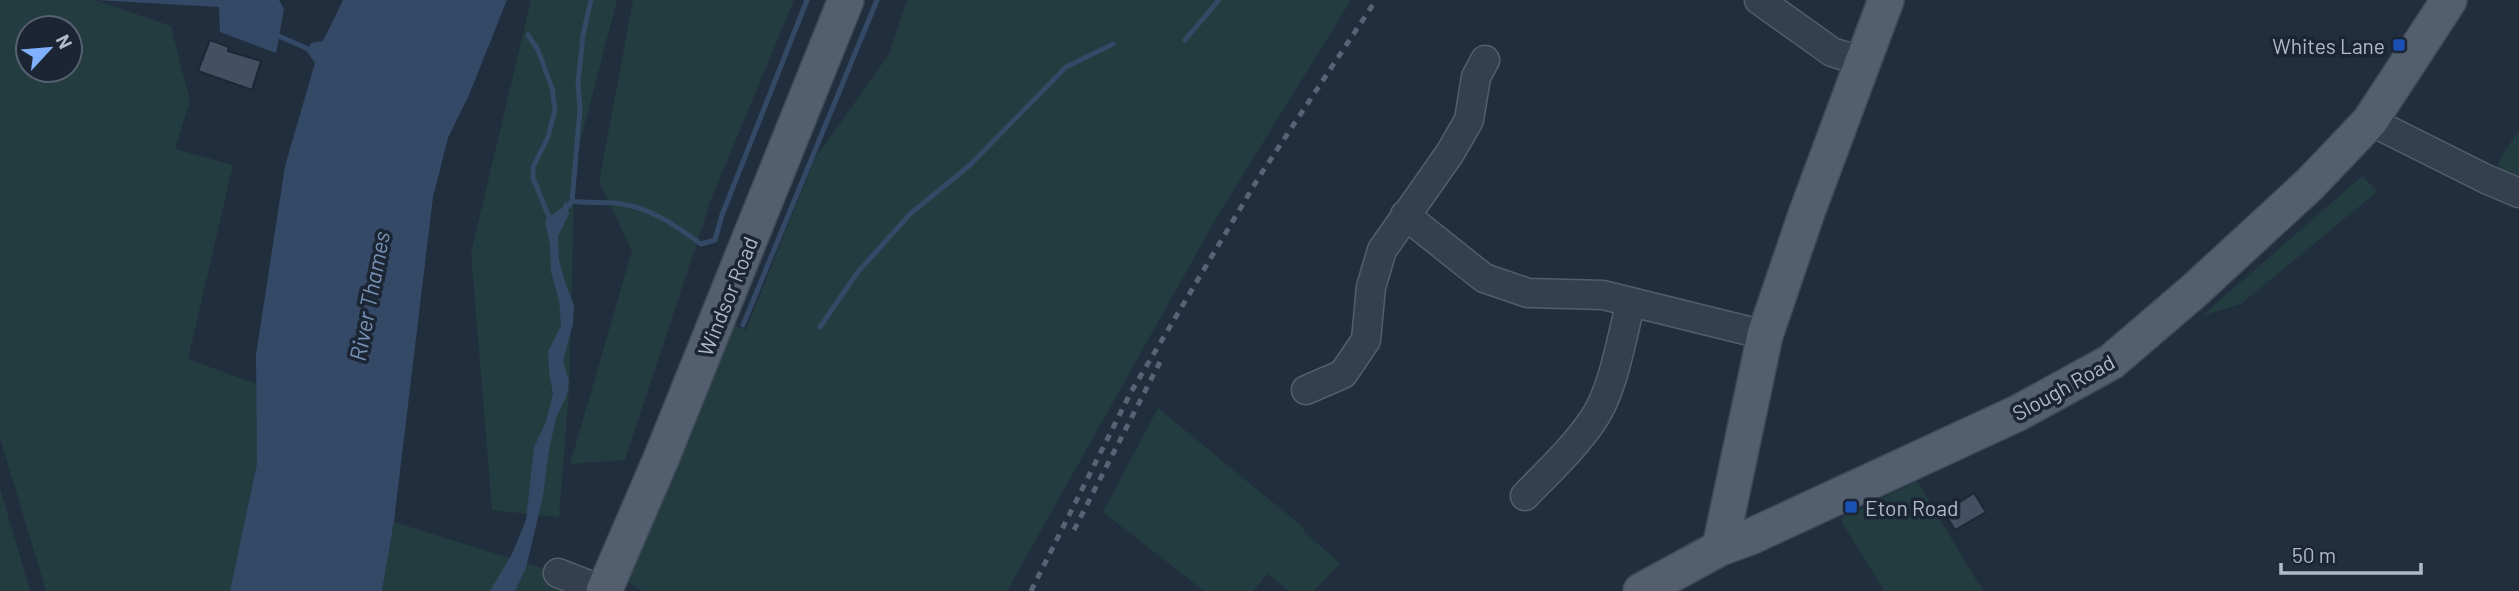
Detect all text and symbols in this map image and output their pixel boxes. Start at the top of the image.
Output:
north arrow [14,14,84,84]
text: N [52,31,78,52]
place label: Whites Lane [2272,33,2385,58]
marker: Whites Lane [2391,37,2407,53]
water label: River Thames [343,228,395,363]
street label: Windsor Road [692,233,762,359]
street label: Slough Road [2008,349,2118,425]
place label: Eton Road [1865,495,1958,520]
marker: Eton Road [1843,499,1859,515]
scale bar [2281,532,2421,576]
text: 50 m [2292,542,2336,567]

